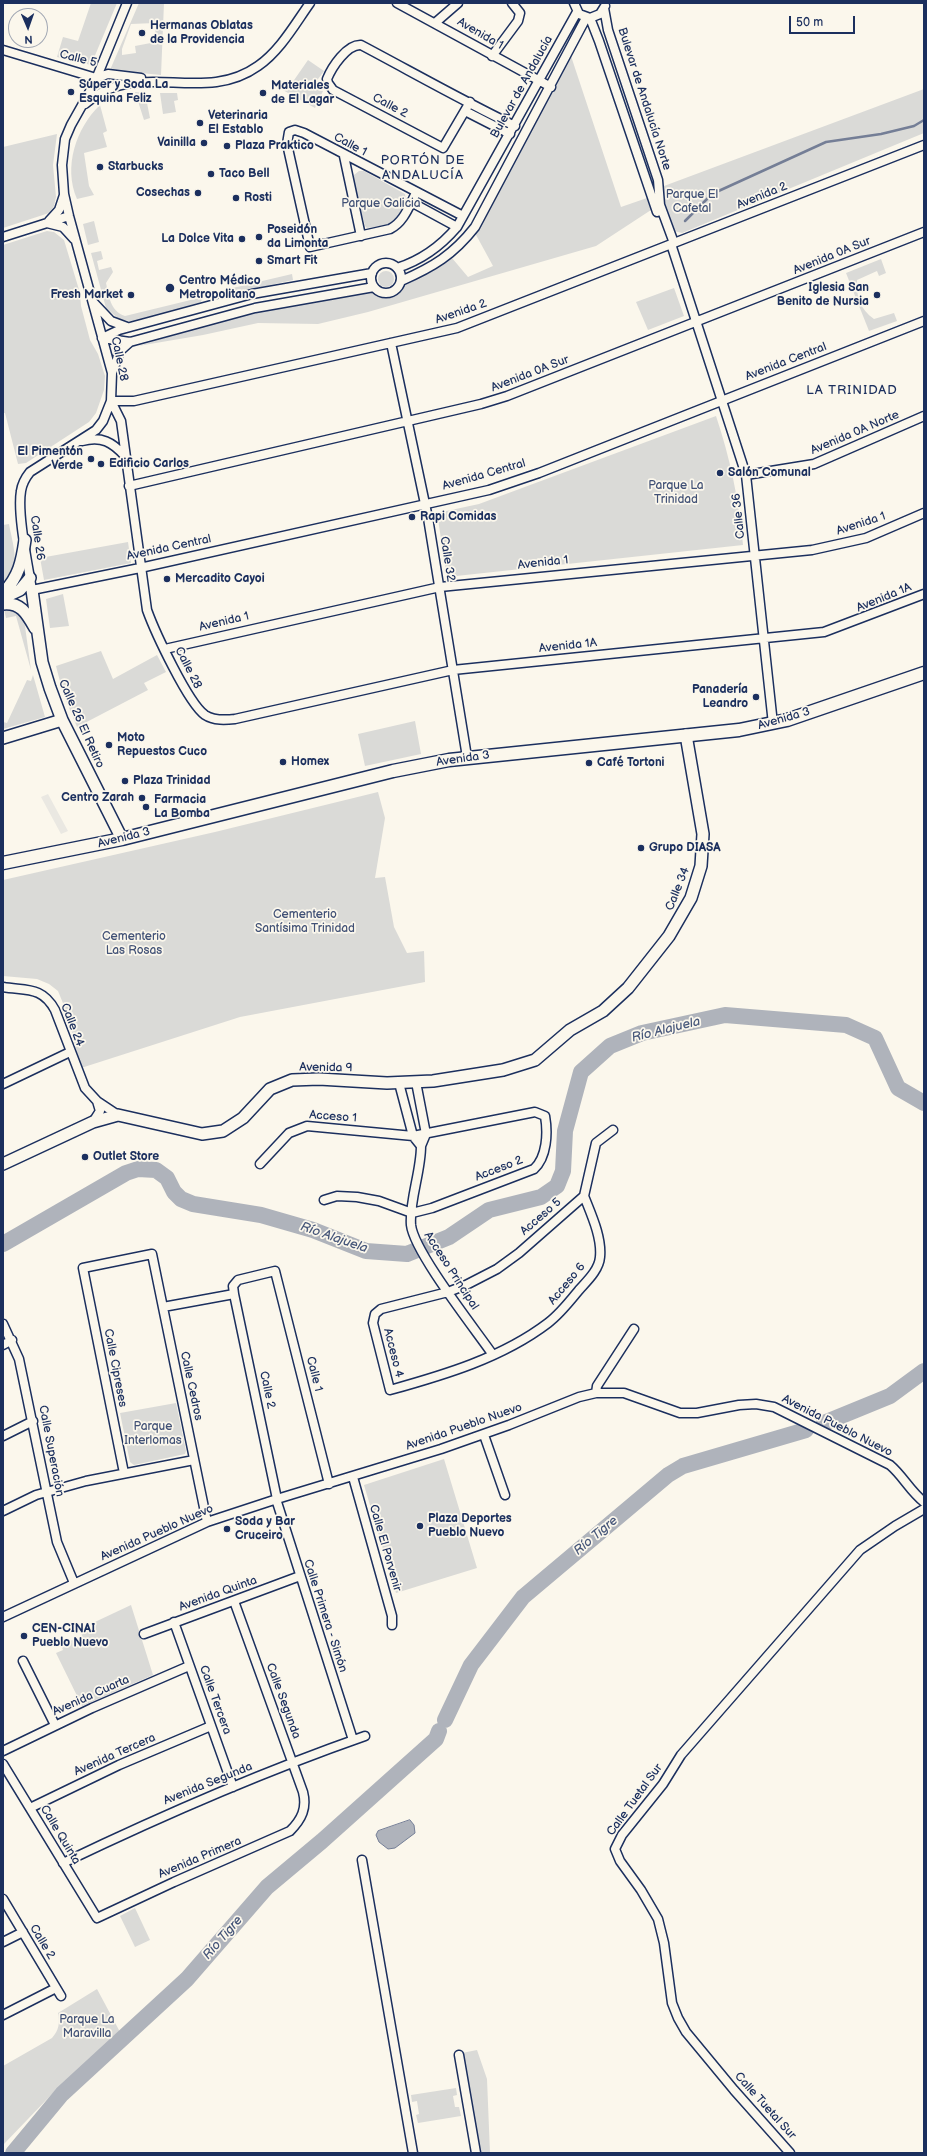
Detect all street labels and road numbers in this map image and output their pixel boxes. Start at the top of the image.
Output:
street label: Avenida 1 [454,15,506,53]
street label: Bulevar de Andalucía Norte [614,26,674,172]
street label: Bulevar de Andalucía [488,33,556,141]
street label: Calle 5 [58,47,98,71]
street label: Calle 2 [370,91,410,121]
street label: Calle 1 [331,130,369,160]
street label: Avenida 2 [735,179,789,213]
street label: Avenida 0A Sur [791,234,873,278]
street label: Avenida 2 [433,297,489,327]
street label: Calle 28 [107,335,131,383]
street label: Avenida Central [743,340,829,384]
street label: Avenida 0A Sur [489,353,571,395]
street label: Avenida 0A Norte [809,408,901,458]
street label: Avenida Central [441,456,527,494]
street label: Calle 36 [729,493,749,539]
street label: Avenida 1 [835,509,887,539]
street label: Calle 26 [27,515,47,561]
street label: Avenida Central [125,532,213,564]
street label: Calle 32 [436,535,458,583]
street label: Avenida 1 [517,553,569,573]
street label: Avenida 1A [854,580,914,616]
street label: Avenida 1 [198,609,250,635]
street label: Avenida 1A [538,636,598,656]
street label: Calle 28 [171,645,205,691]
street label: Calle 26 El Retiro [55,677,107,771]
street label: Avenida 3 [756,705,812,733]
street label: Avenida 3 [435,748,491,770]
street label: Avenida 3 [96,825,152,851]
street label: Calle 34 [663,865,693,913]
street label: Calle 24 [57,1001,87,1049]
street label: Avenida 9 [299,1060,353,1076]
street label: Acceso 1 [309,1108,357,1126]
street label: Acceso 2 [473,1153,525,1185]
street label: Acceso 5 [517,1195,565,1239]
street label: Acceso Principal [420,1229,482,1313]
street label: Acceso 6 [545,1260,589,1308]
street label: Acceso 4 [380,1327,406,1379]
street label: Calle Cipreses [100,1328,130,1408]
street label: Calle Cedros [177,1350,205,1422]
street label: Calle 1 [303,1355,325,1393]
street label: Calle 2 [256,1370,278,1410]
street label: Avenida Pueblo Nuevo [779,1392,895,1460]
street label: Avenida Pueblo Nuevo [404,1400,524,1454]
street label: Calle Superación [35,1404,67,1498]
street label: Avenida Pueblo Nuevo [98,1502,216,1564]
street label: Calle El Porvenir [366,1503,404,1593]
street label: Calle Primera - Simón [300,1558,350,1674]
street label: Avenida Quinta [177,1573,259,1615]
street label: Calle Segunda [263,1661,303,1741]
street label: Calle Tercera [196,1663,234,1737]
street label: Avenida Cuarta [50,1673,132,1719]
street label: Avenida Tercera [72,1731,158,1779]
street label: Avenida Segunda [161,1760,255,1808]
street label: Calle Tuetal Sur [604,1761,666,1839]
street label: Calle Quinta [37,1803,83,1867]
street label: Avenida Primera [156,1834,244,1882]
street label: Calle 2 [26,1922,58,1962]
street label: Calle Tuetal Sur [731,2069,799,2143]

